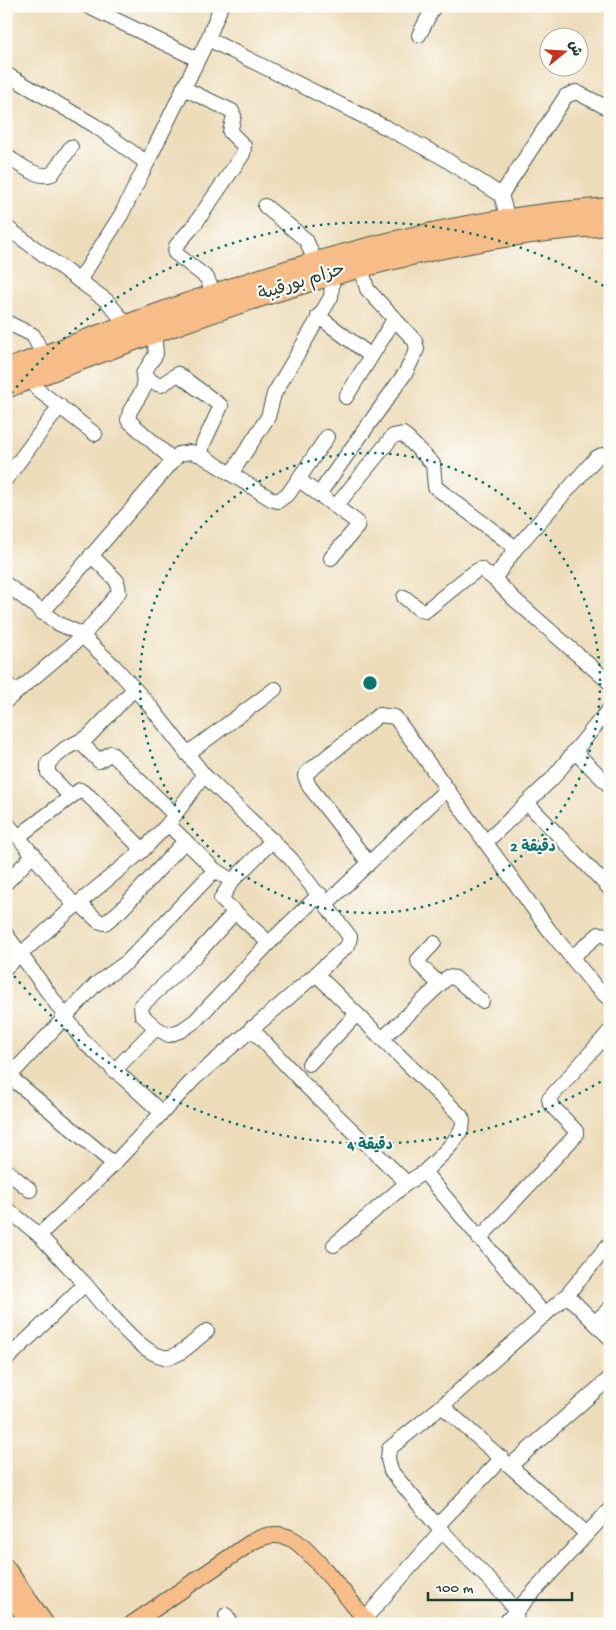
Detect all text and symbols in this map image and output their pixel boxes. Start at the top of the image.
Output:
north arrow [538,28,588,78]
text: ش [564,39,584,59]
street label: حزام بورقيبة [256,260,348,307]
centre of rings [361,674,379,692]
text: 2 دقيقة [510,838,556,857]
text: 4 دقيقة [346,1136,393,1155]
scale bar [428,1570,572,1602]
text: 100 m [435,1580,474,1598]

